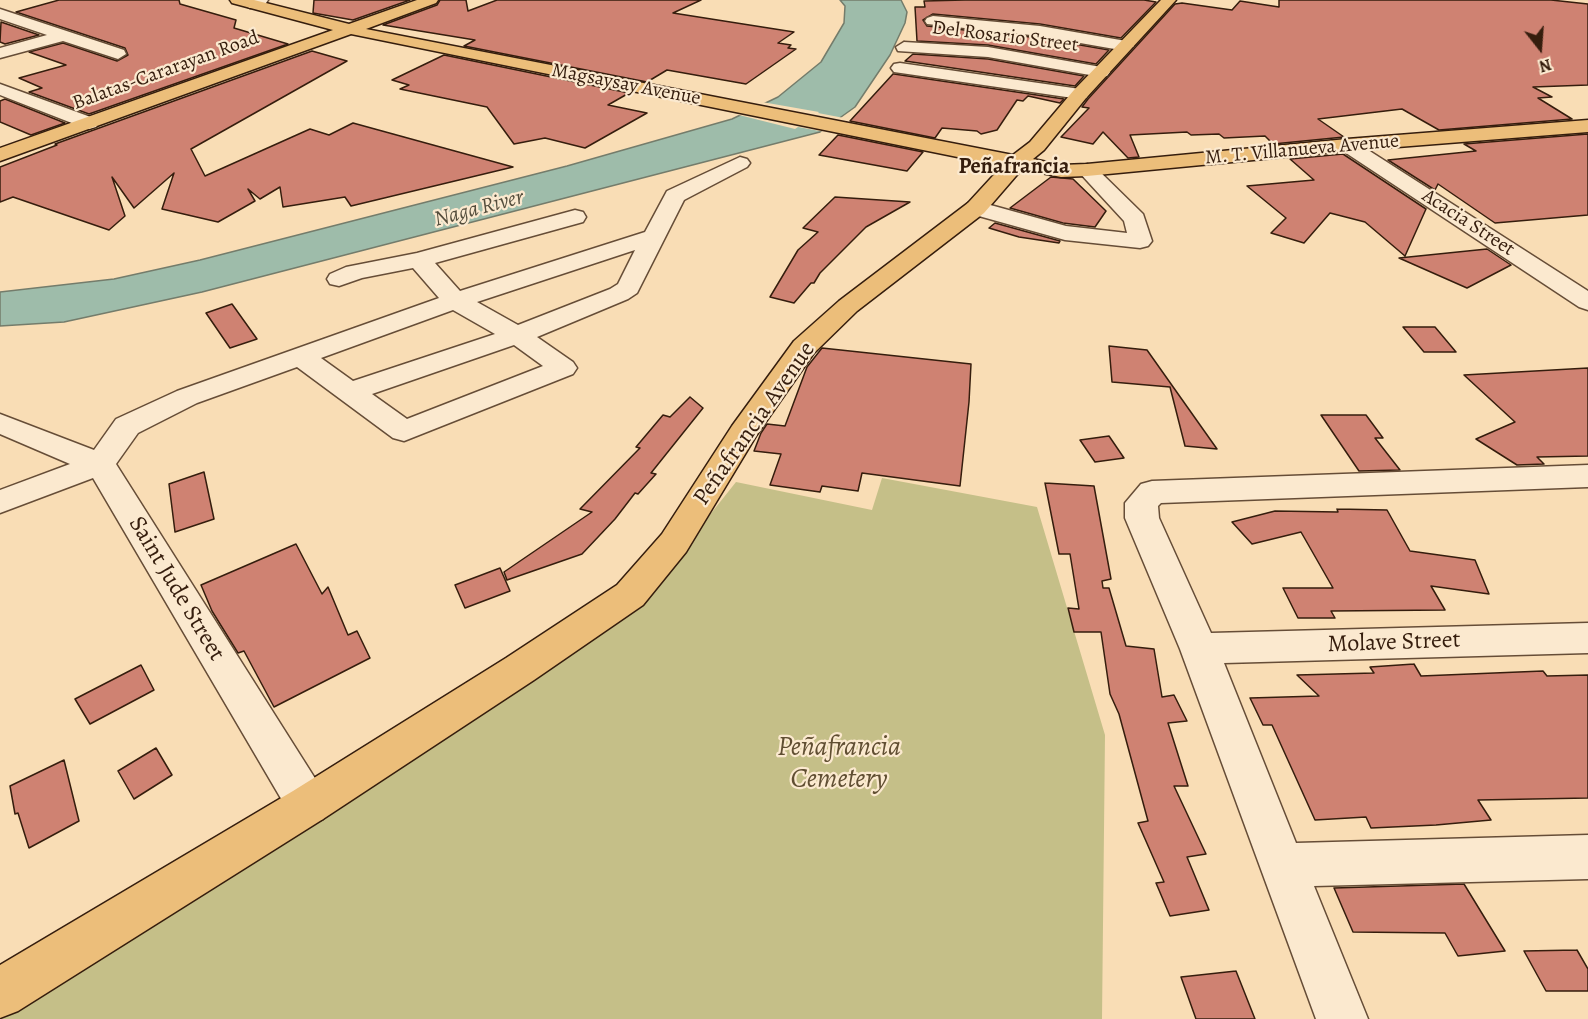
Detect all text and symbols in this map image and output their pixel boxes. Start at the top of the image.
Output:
street label: Del Rosario Street [930,16,1080,58]
north arrow [1510,18,1570,78]
street label: Balatas-Cararayan Road [70,26,262,116]
text: N [1536,53,1554,77]
street label: Magsaysay Avenue [549,59,703,111]
street label: M. T. Villanueva Avenue [1204,130,1400,170]
district label: Peñafrancia [958,155,1070,181]
water label: Naga River [431,184,527,234]
street label: Acacia Street [1417,184,1519,262]
street label: Peñafrancia Avenue [688,337,822,511]
street label: Saint Jude Street [122,511,230,667]
street label: Molave Street [1327,626,1461,660]
park label: Peñafrancia Cemetery [777,731,901,797]

